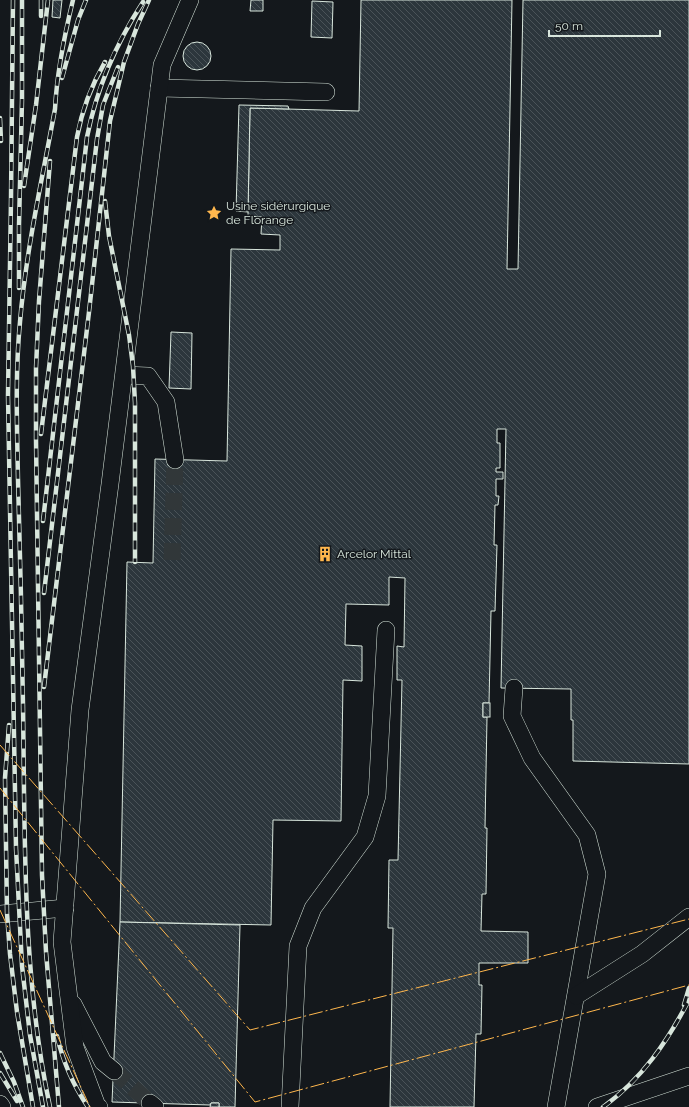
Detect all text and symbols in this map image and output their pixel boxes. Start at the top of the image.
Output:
scale bar [549,12,660,38]
text: 50 m [555,19,583,33]
place label: Usine sidérurgique de Florange [226,199,330,227]
place icon: Usine sidérurgique de Florange [205,204,223,222]
building icon: Arcelor Mittal [316,545,334,563]
place label: Arcelor Mittal [337,547,412,561]

